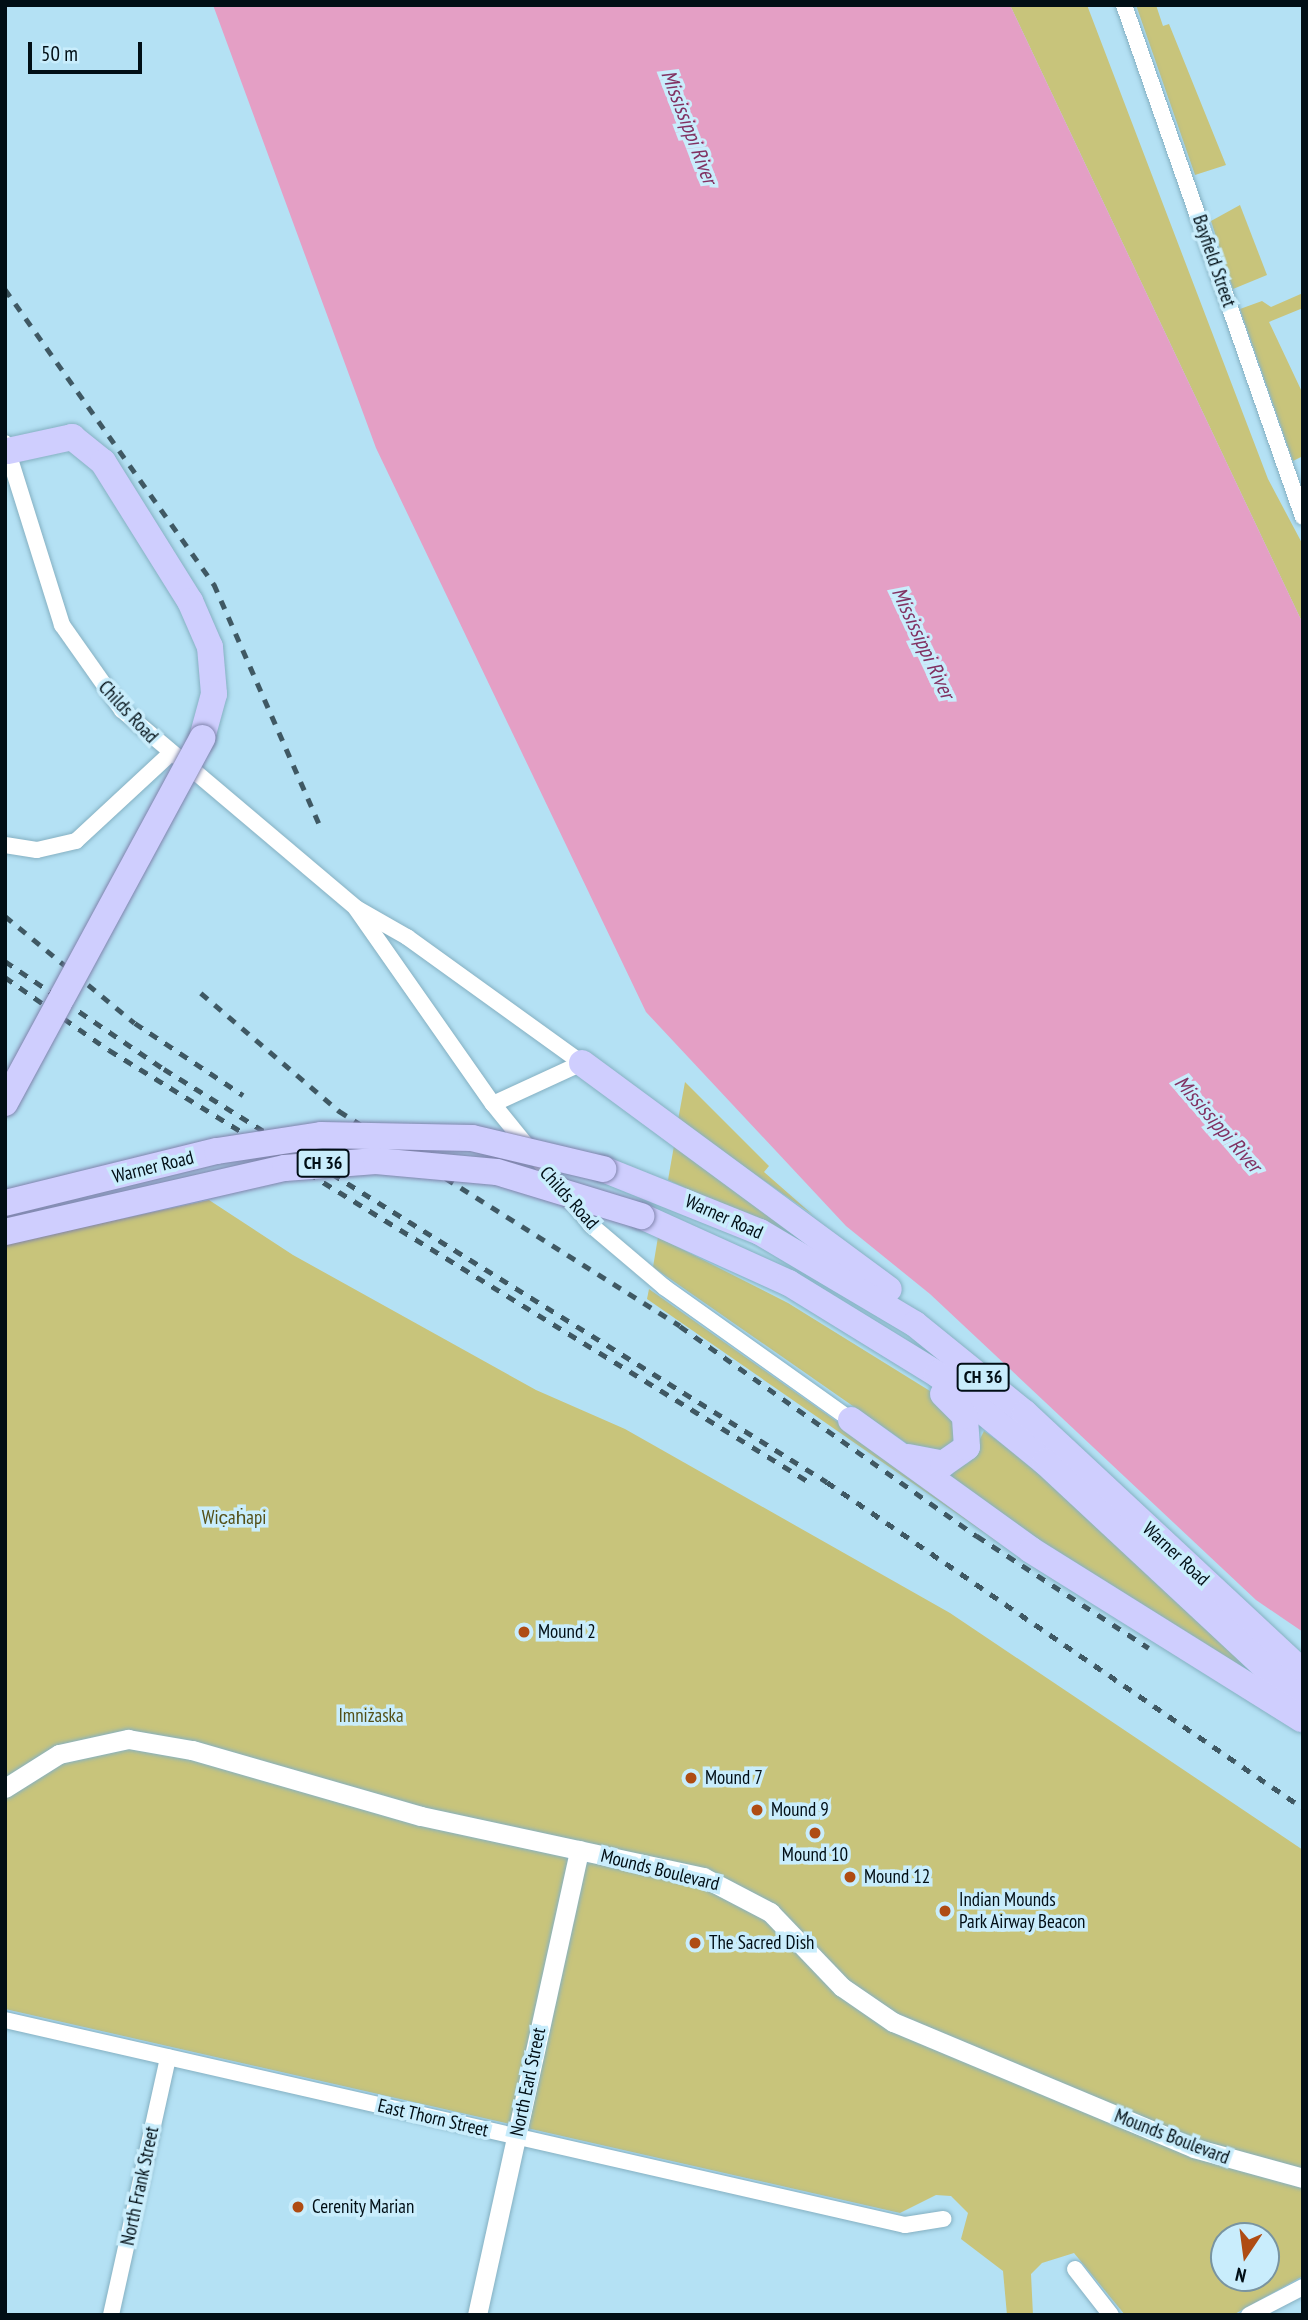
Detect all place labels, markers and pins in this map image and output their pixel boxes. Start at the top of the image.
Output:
place label: Mound 2 [538,1621,596,1643]
marker: Mound 2 [516,1624,532,1640]
place label: Mound 7 [705,1767,763,1789]
marker: Mound 7 [683,1770,699,1786]
place label: Mound 9 [771,1799,829,1821]
marker: Mound 9 [749,1802,765,1818]
marker: Mound 10 [807,1825,823,1841]
place label: Mound 10 [782,1844,848,1866]
place label: Mound 12 [864,1866,930,1888]
marker: Mound 12 [842,1869,858,1885]
place label: Indian Mounds Park Airway Beacon [959,1889,1087,1933]
marker: Indian Mounds Park Airway Beacon [937,1903,953,1919]
place label: The Sacred Dish [709,1932,814,1954]
marker: The Sacred Dish [687,1935,703,1951]
place label: Cerenity Marian [312,2196,415,2218]
marker: Cerenity Marian [290,2199,306,2215]

